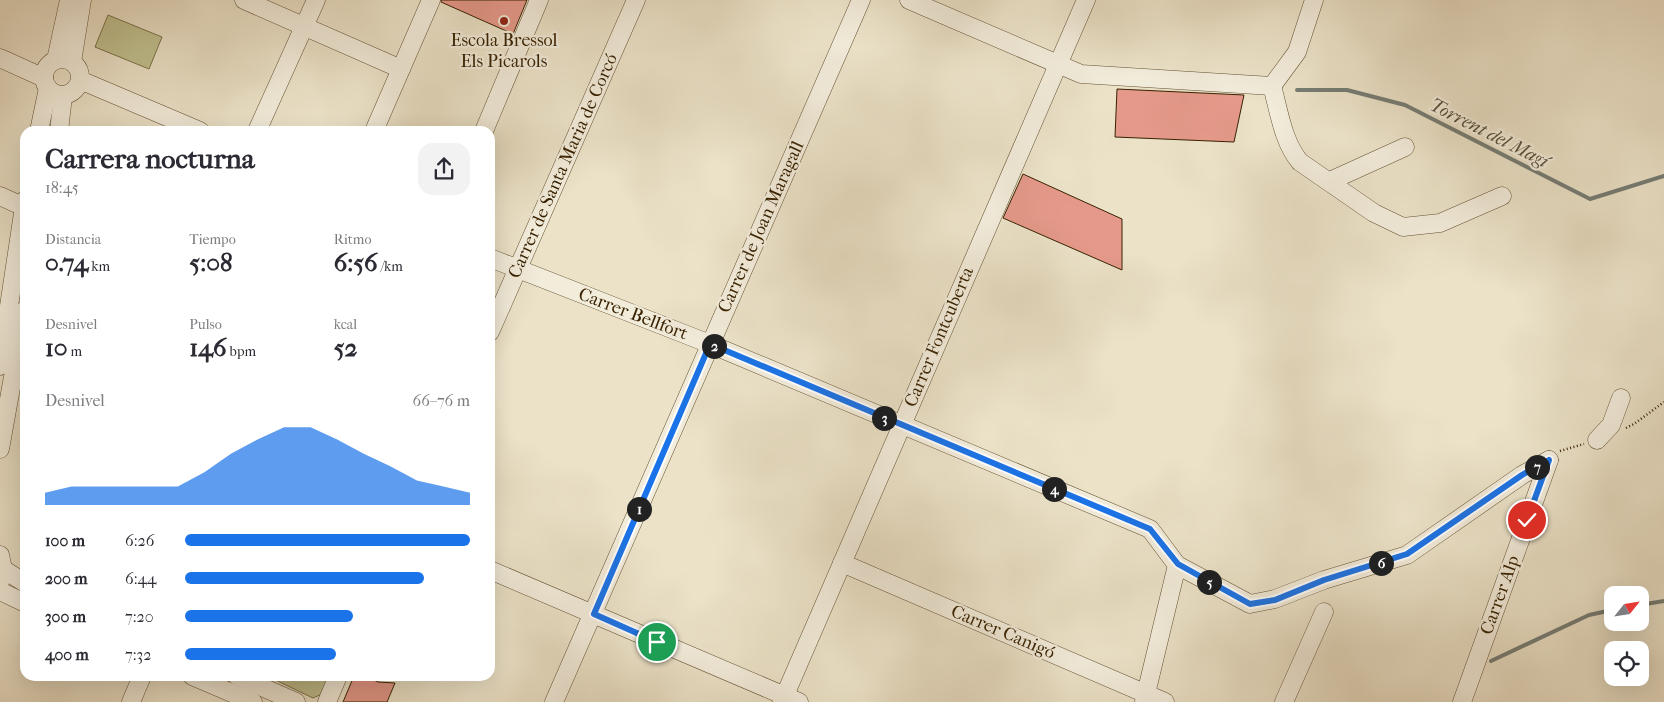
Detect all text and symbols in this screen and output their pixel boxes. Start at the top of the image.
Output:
marker: Escola Bressol Els Picarols [498,15,510,27]
place label: Escola Bressol Els Picarols [450,30,558,72]
street label: Carrer de Santa Maria de Corcó [504,51,622,281]
water label: Torrent del Magí [1426,94,1555,174]
street label: Carrer de Joan Maragall [714,138,808,316]
text: Carrera nocturna [45,142,255,175]
button: share [418,143,470,195]
text: 18:45 [45,178,79,197]
text: Distancia [45,231,101,248]
text: Tiempo [189,231,236,248]
text: Ritmo [334,231,372,248]
text: 0.74 [45,248,88,277]
text: 5:08 [189,248,233,277]
text: 6:56 [334,248,378,277]
text: km [88,258,110,275]
text: /km [378,258,403,275]
street label: Carrer Fontcuberta [900,263,978,410]
street label: Carrer Bellfort [575,284,691,345]
text: Desnivel [45,316,97,333]
text: Pulso [189,316,222,333]
text: kcal [334,316,357,333]
text: 10 [45,333,68,362]
text: 146 [189,333,227,362]
text: 52 [334,333,357,362]
pin: 2 [702,334,726,358]
text: 2 [711,338,718,355]
text: m [68,343,82,360]
text: bpm [227,343,256,360]
text: Desnivel [45,391,105,410]
text: 66–76 m [413,391,470,410]
pin: 3 [872,406,896,430]
text: 3 [882,410,887,427]
pin: 7 [1524,454,1550,480]
text: 7 [1534,459,1541,476]
pin: 4 [1042,476,1066,502]
text: 4 [1050,481,1059,498]
pin: 1 [626,496,652,522]
pin [1506,499,1548,541]
text: 1 [637,501,642,518]
icon: check [1513,506,1541,534]
text: 100 m [45,531,85,550]
text: 6:26 [125,531,154,550]
pin: 6 [1368,550,1394,576]
street label: Carrer Alp [1476,552,1524,637]
text: 6 [1378,555,1385,572]
text: 200 m [45,569,88,588]
text: 6:44 [125,569,157,588]
pin: 5 [1196,570,1222,594]
text: 5 [1206,574,1213,591]
north arrow [1604,586,1649,631]
map controls [1604,586,1649,686]
street label: Carrer Canigó [948,601,1058,663]
text: 300 m [45,607,86,626]
text: 7:20 [125,607,154,626]
pin [636,621,678,663]
icon: arrive [643,628,671,656]
button: locate [1604,641,1649,686]
text: 400 m [45,645,89,664]
text: 7:32 [125,645,151,664]

